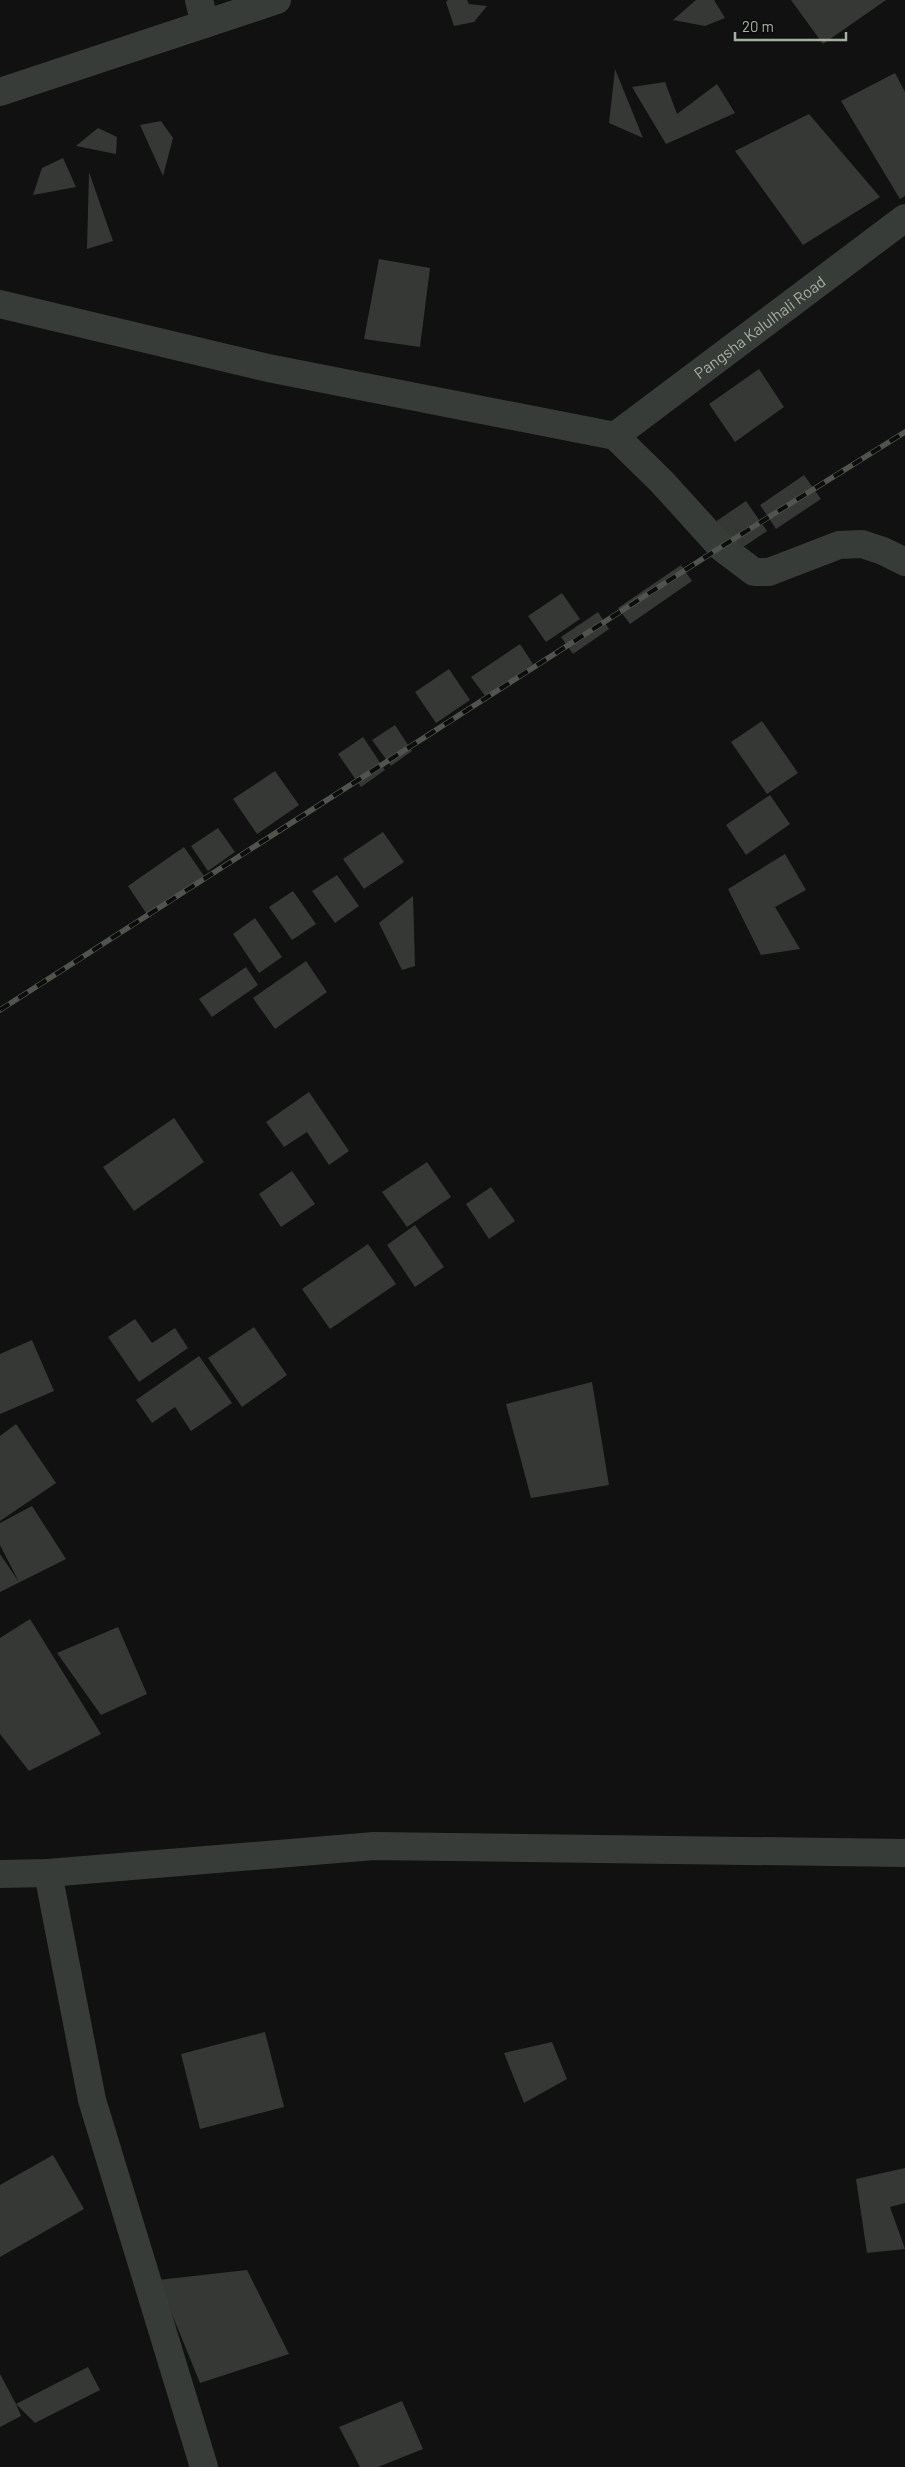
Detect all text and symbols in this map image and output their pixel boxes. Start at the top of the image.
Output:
scale bar [735,10,846,42]
text: 20 m [742,17,774,35]
street label: Pangsha Kalulhali Road [690,271,829,382]

